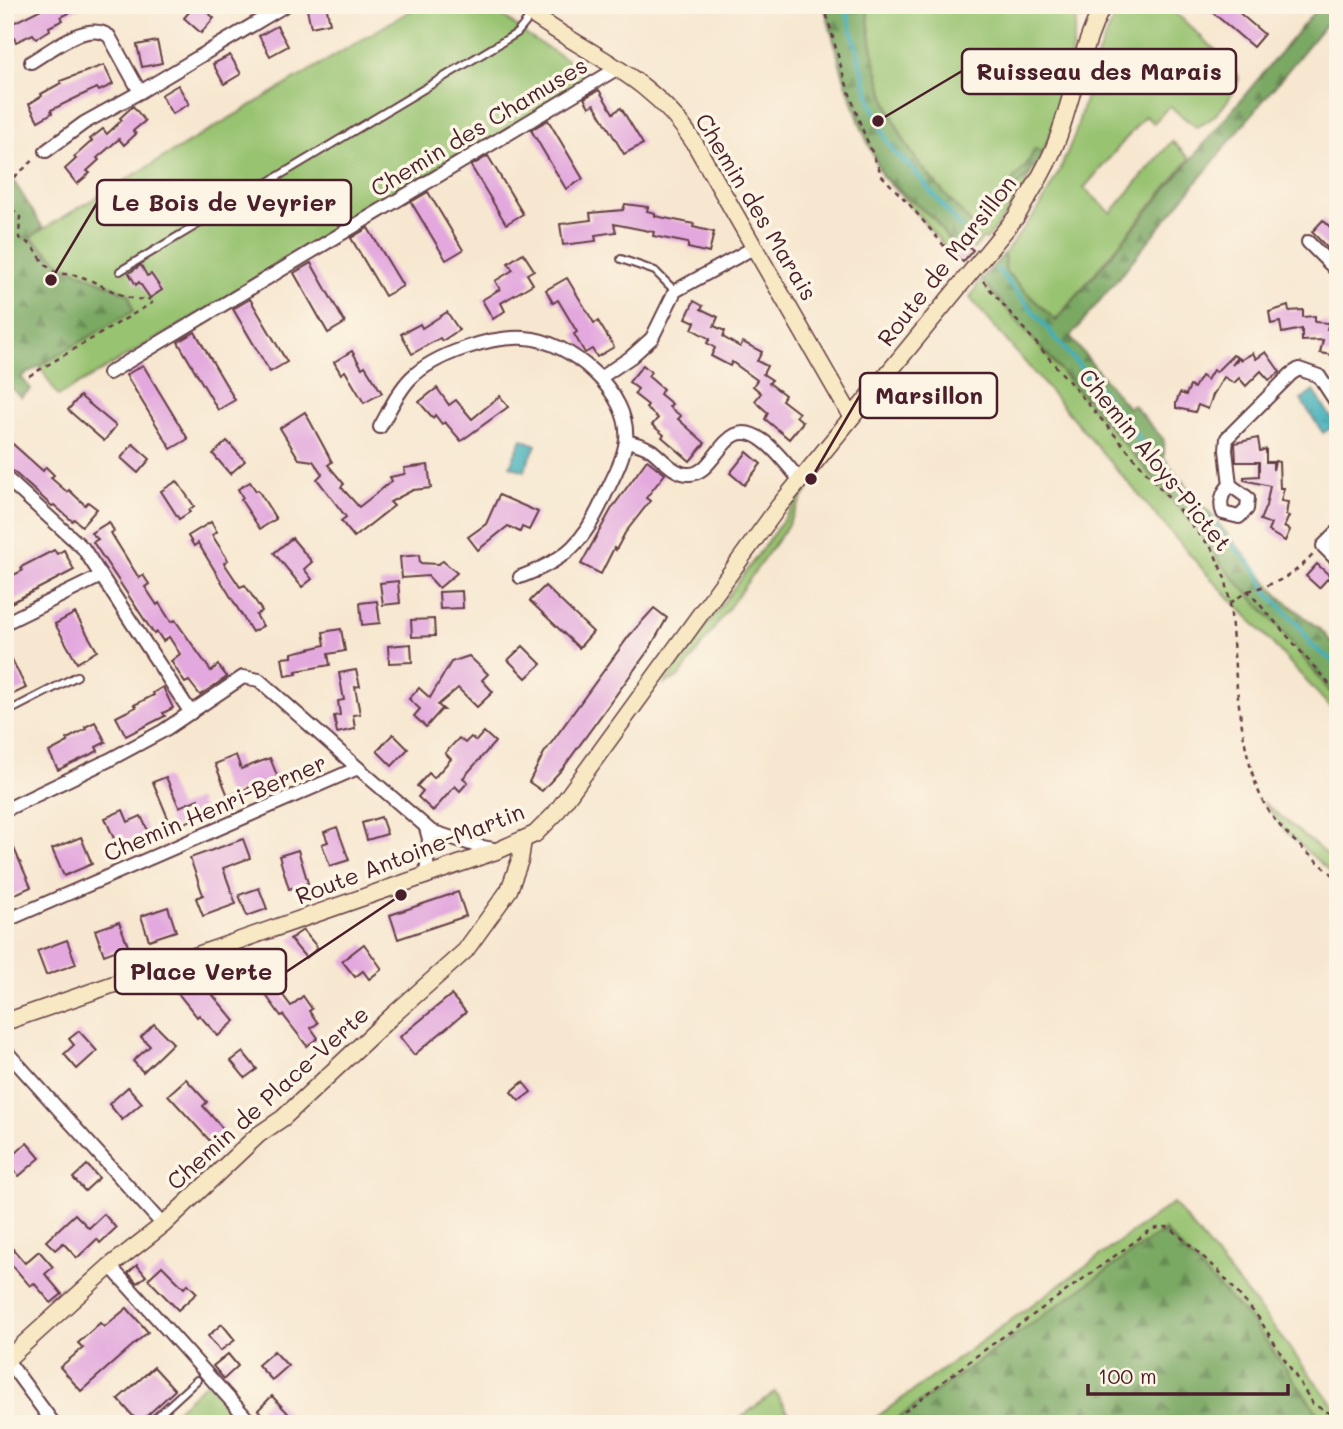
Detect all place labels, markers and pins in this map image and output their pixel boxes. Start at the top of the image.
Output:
callout: Ruisseau des Marais [962,49,1236,94]
callout: Le Bois de Veyrier [97,180,351,225]
callout: Marsillon [860,373,997,418]
callout: Place Verte [115,949,286,994]

